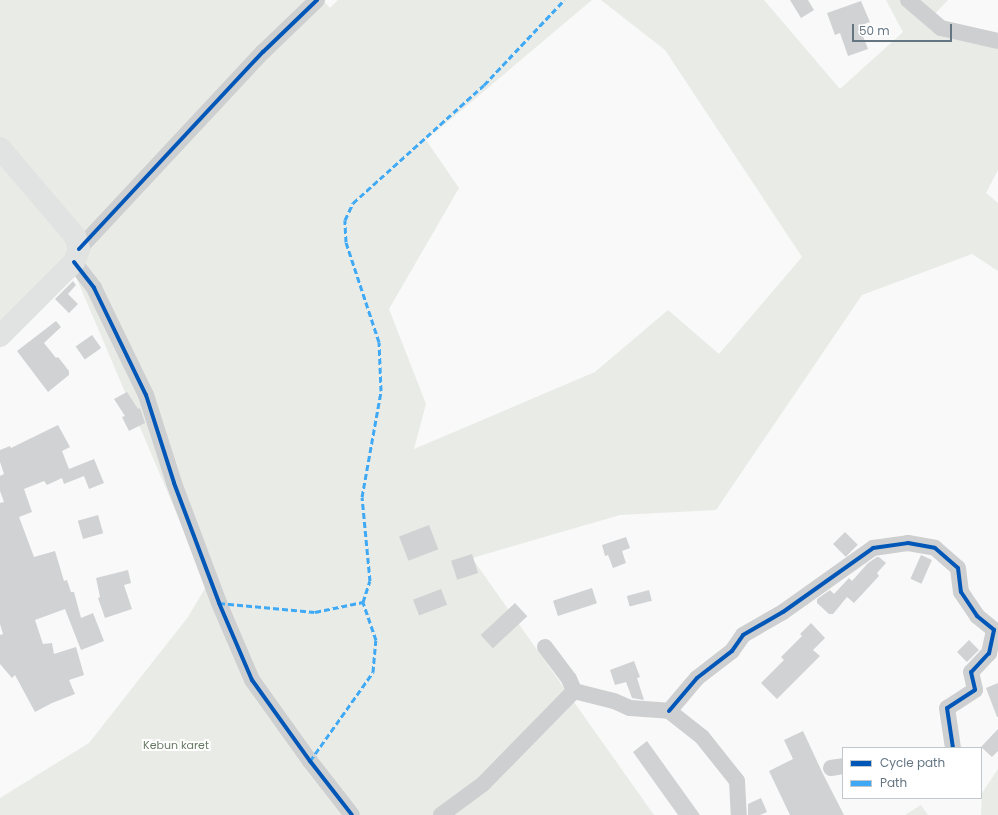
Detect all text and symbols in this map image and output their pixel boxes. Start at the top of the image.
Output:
scale bar [854,16,954,42]
text: 50 m [859,22,890,39]
park label: Kebun karet [143,738,209,752]
legend [842,747,982,799]
text: Cycle path [880,754,945,771]
text: Path [880,774,907,791]

